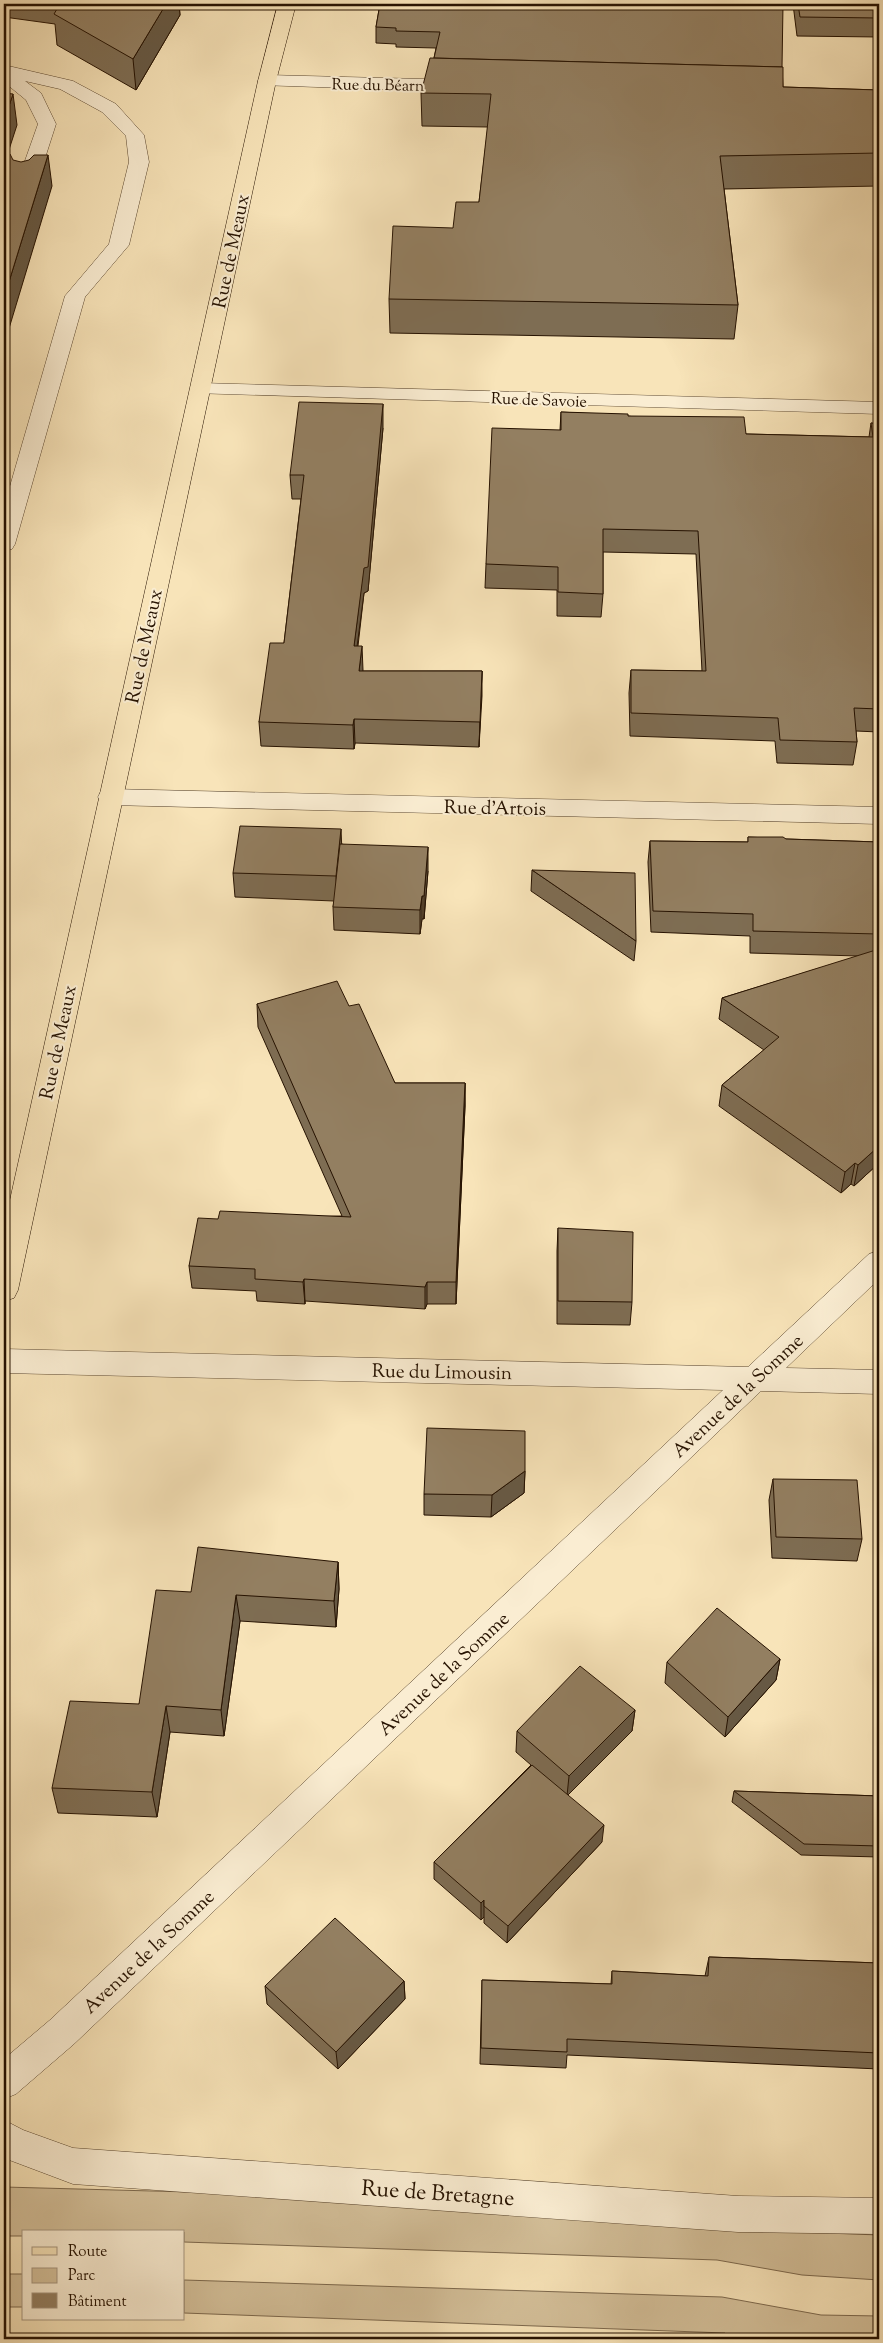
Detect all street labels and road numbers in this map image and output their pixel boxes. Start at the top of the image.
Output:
street label: Rue du Béarn [331,74,425,99]
street label: Rue de Meaux [207,192,258,311]
street label: Rue de Savoie [490,388,587,415]
street label: Rue de Meaux [120,587,171,706]
street label: Rue d'Artois [444,795,546,824]
street label: Rue de Meaux [34,983,85,1102]
street label: Avenue de la Somme [667,1329,811,1465]
street label: Rue du Limousin [372,1359,512,1388]
street label: Avenue de la Somme [373,1607,517,1743]
street label: Avenue de la Somme [78,1885,222,2021]
street label: Rue de Bretagne [360,2174,515,2216]

